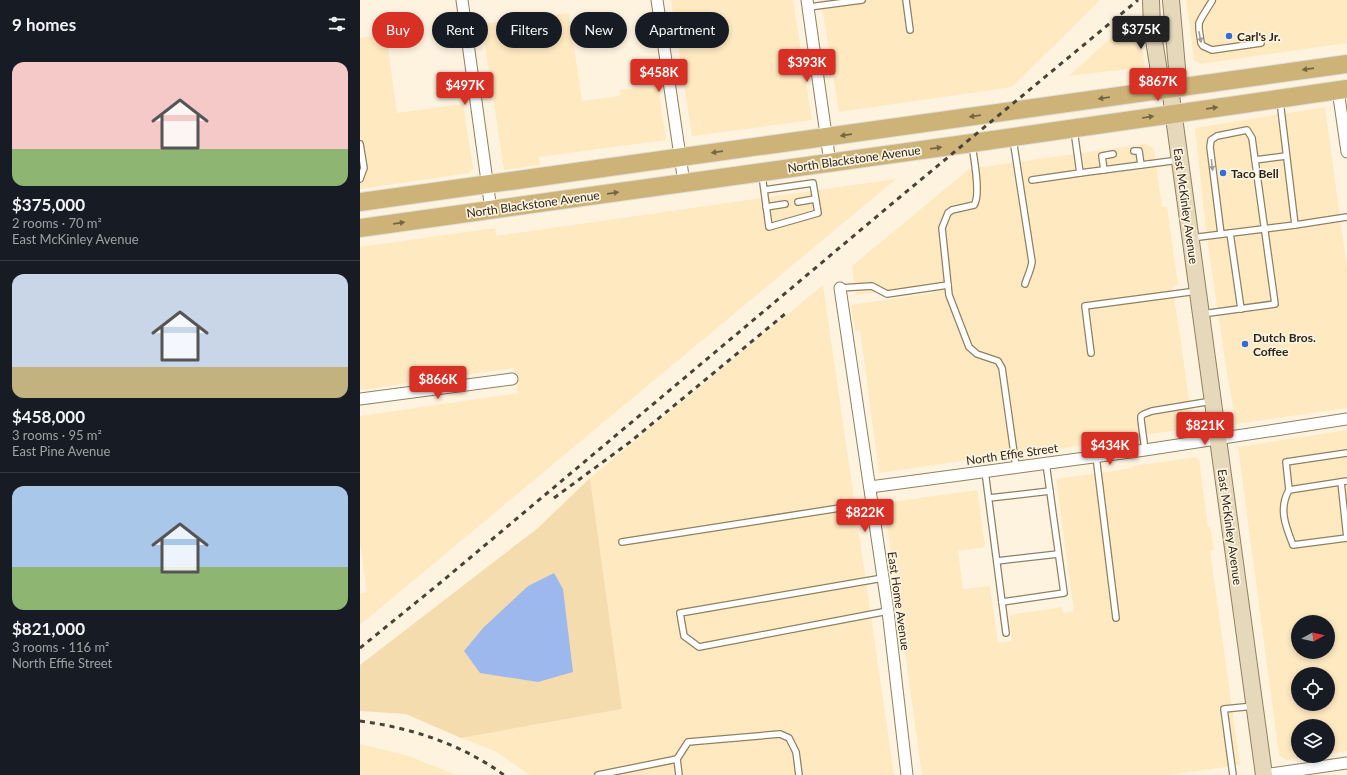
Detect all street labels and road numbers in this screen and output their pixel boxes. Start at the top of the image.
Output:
street label: North Blackstone Avenue [787,142,921,176]
street label: East McKinley Avenue [1170,147,1202,265]
street label: North Blackstone Avenue [466,187,600,221]
street label: North Effie Street [965,440,1060,468]
street label: East McKinley Avenue [1214,468,1246,586]
street label: East Home Avenue [885,551,913,651]

